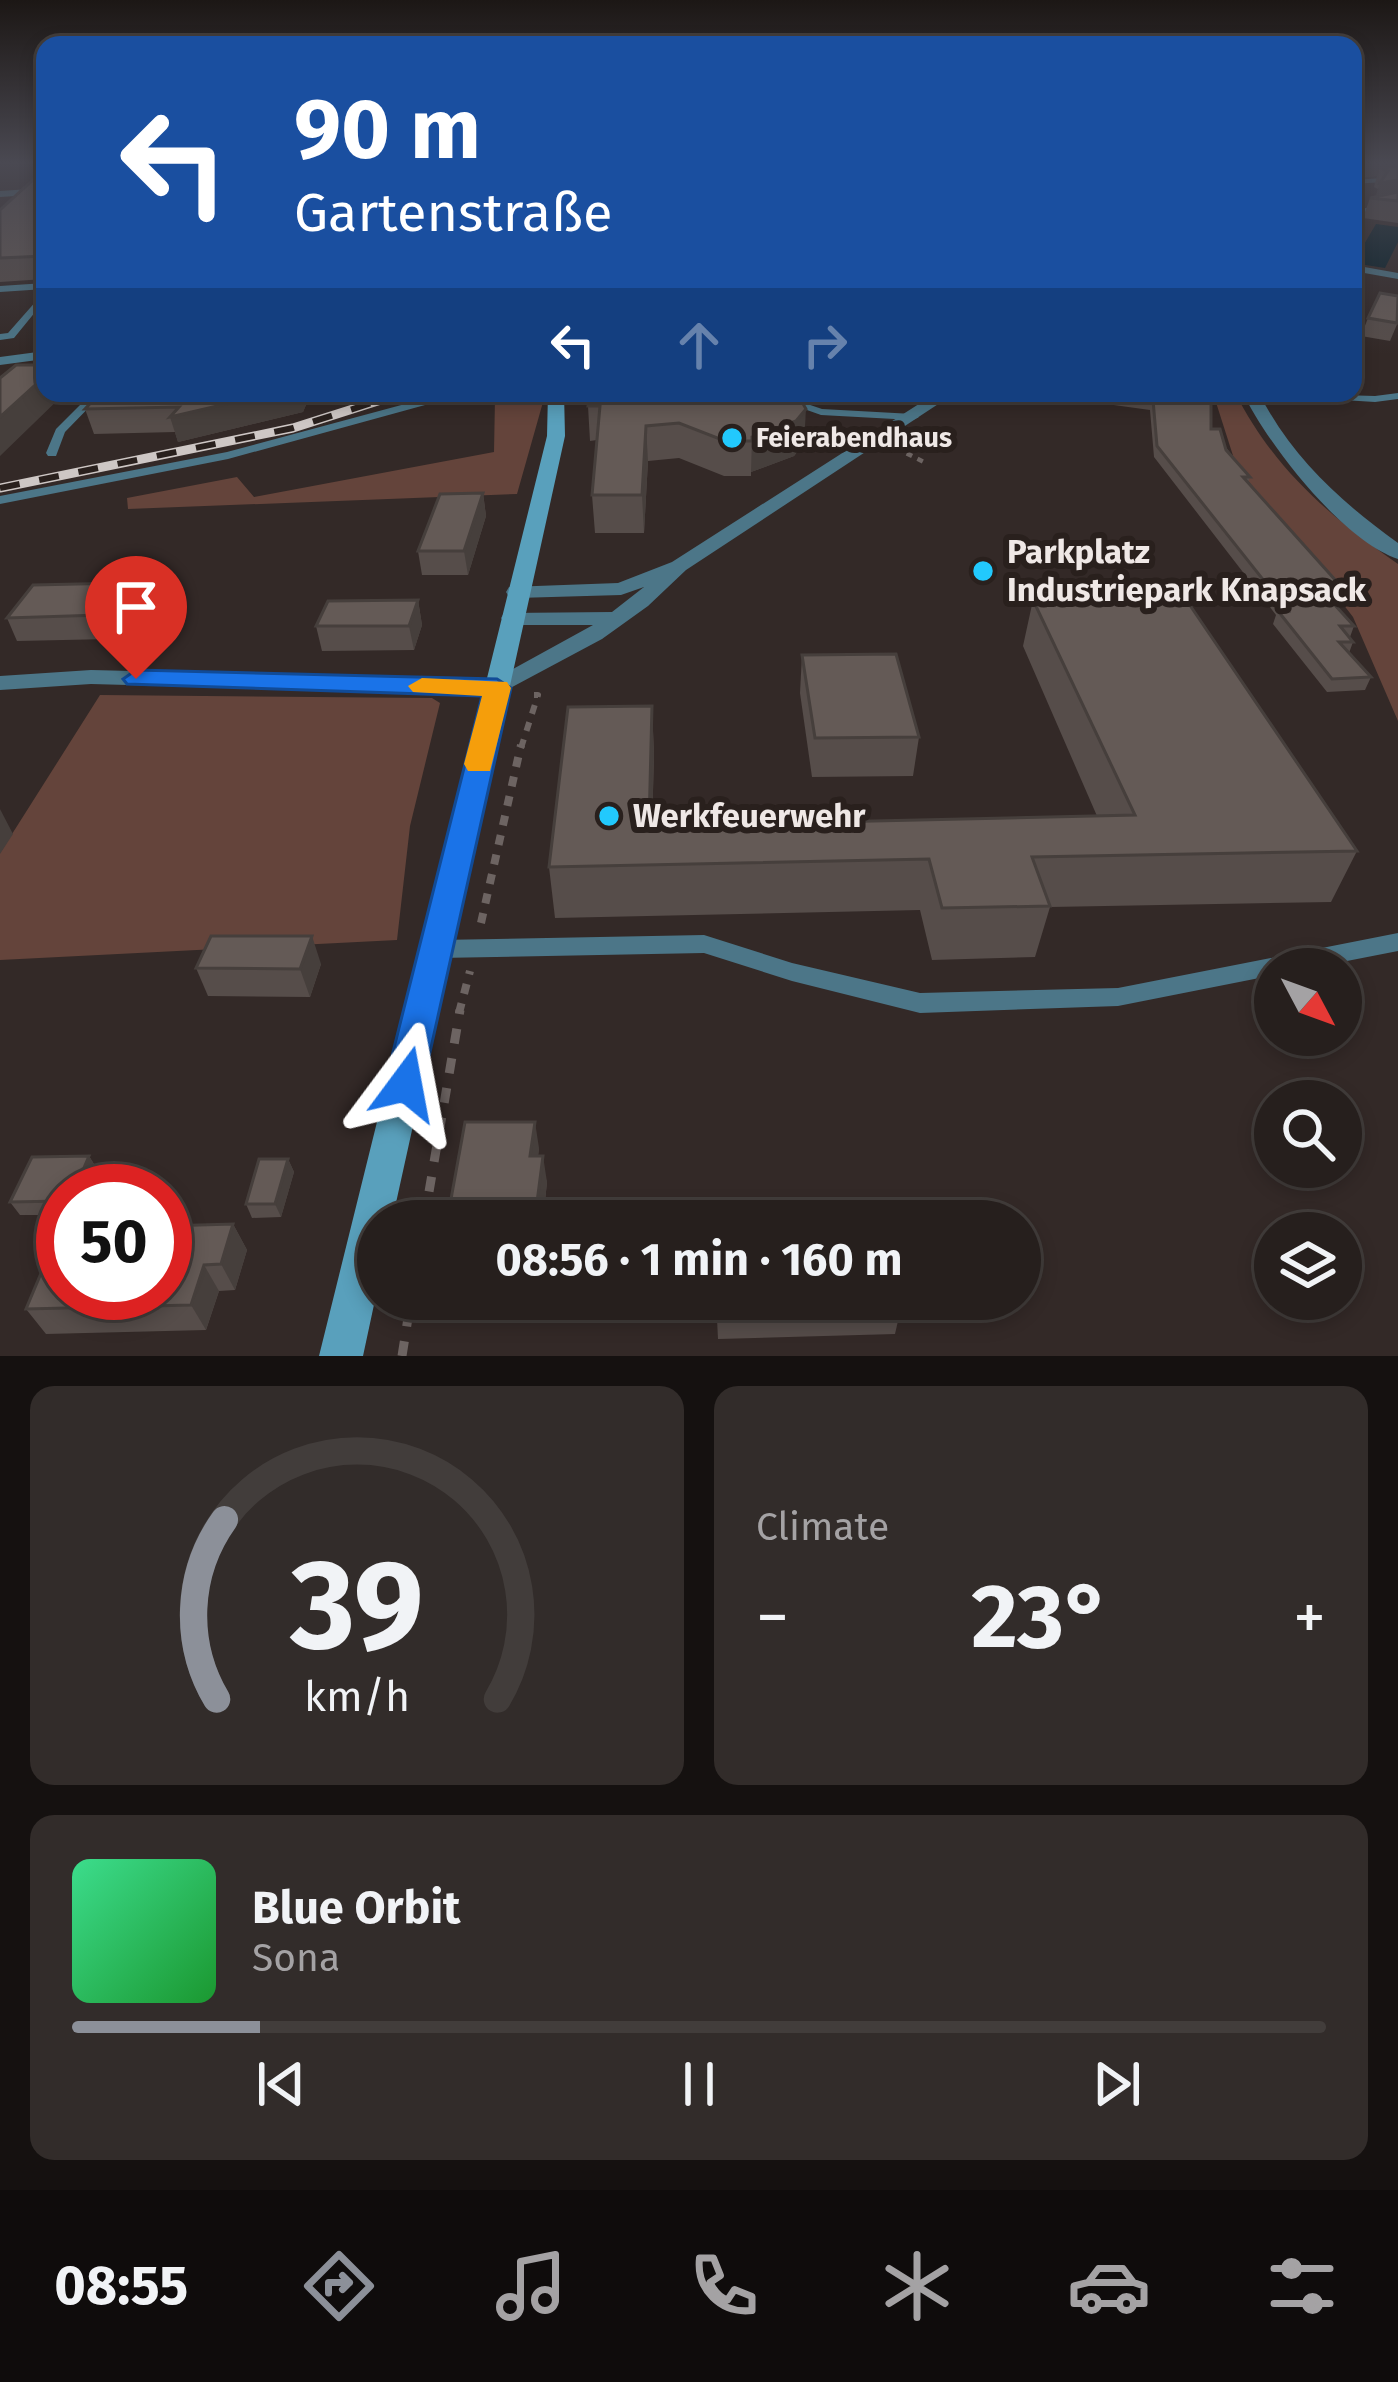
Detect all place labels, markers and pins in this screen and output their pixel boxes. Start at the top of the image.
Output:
place label: Feierabendhaus [756,422,952,454]
marker: Feierabendhaus [719,425,745,451]
place label: Parkplatz Industriepark Knapsack [1007,532,1367,610]
pin [85,556,187,679]
marker: Parkplatz Industriepark Knapsack [970,558,996,584]
place label: Werkfeuerwehr [633,796,866,836]
marker: Werkfeuerwehr [596,803,622,829]

